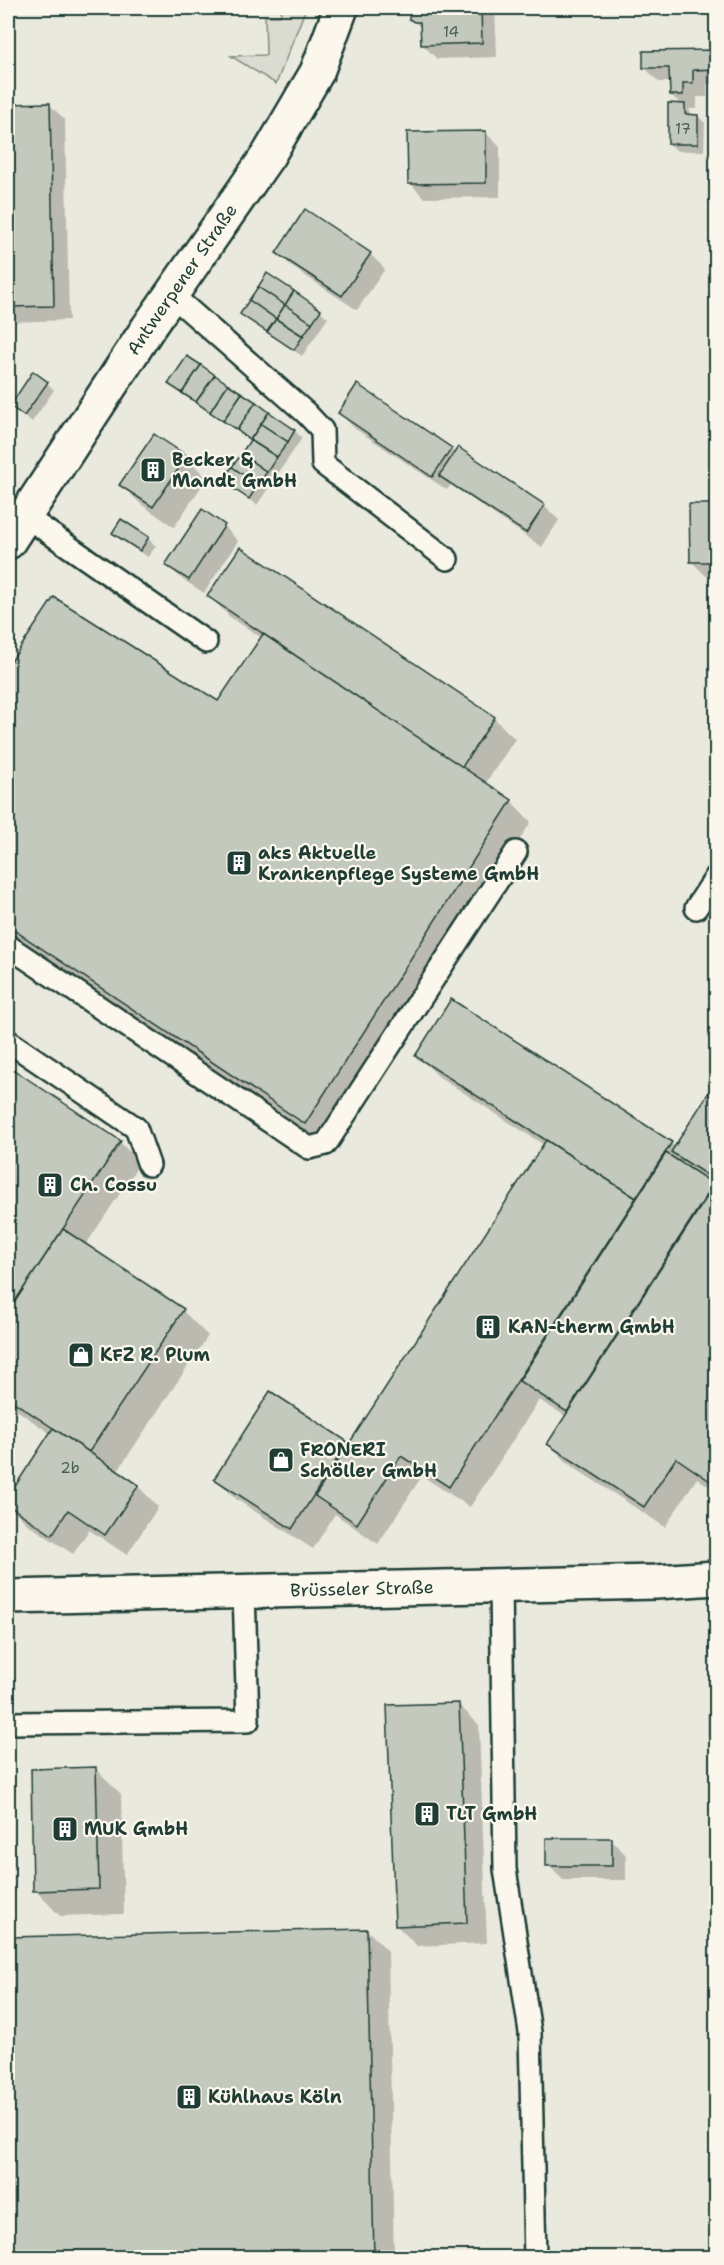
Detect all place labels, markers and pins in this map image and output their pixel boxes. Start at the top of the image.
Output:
place label: Becker & Mandt GmbH [172,448,297,493]
building icon: Becker & Mandt GmbH [138,455,168,485]
place label: aks Aktuelle Krankenpflege Systeme GmbH [258,841,539,886]
building icon: aks Aktuelle Krankenpflege Systeme GmbH [224,848,254,878]
building icon: Ch. Cossu [35,1170,65,1200]
place label: Ch. Cossu [70,1173,157,1197]
building icon: KAN-therm GmbH [473,1312,503,1342]
place label: KAN-therm GmbH [508,1315,675,1339]
shop icon: KFZ R. Plum [66,1340,96,1370]
place label: KFZ R. Plum [100,1343,210,1367]
place label: FRONERI Schöller GmbH [300,1438,437,1483]
shop icon: FRONERI Schöller GmbH [266,1445,296,1475]
building icon: TLT GmbH [412,1799,442,1829]
place label: TLT GmbH [446,1802,537,1826]
building icon: MUK GmbH [50,1814,80,1844]
place label: MUK GmbH [84,1817,188,1841]
building icon: Kühlhaus Köln [174,2082,204,2112]
place label: Kühlhaus Köln [208,2085,342,2109]

